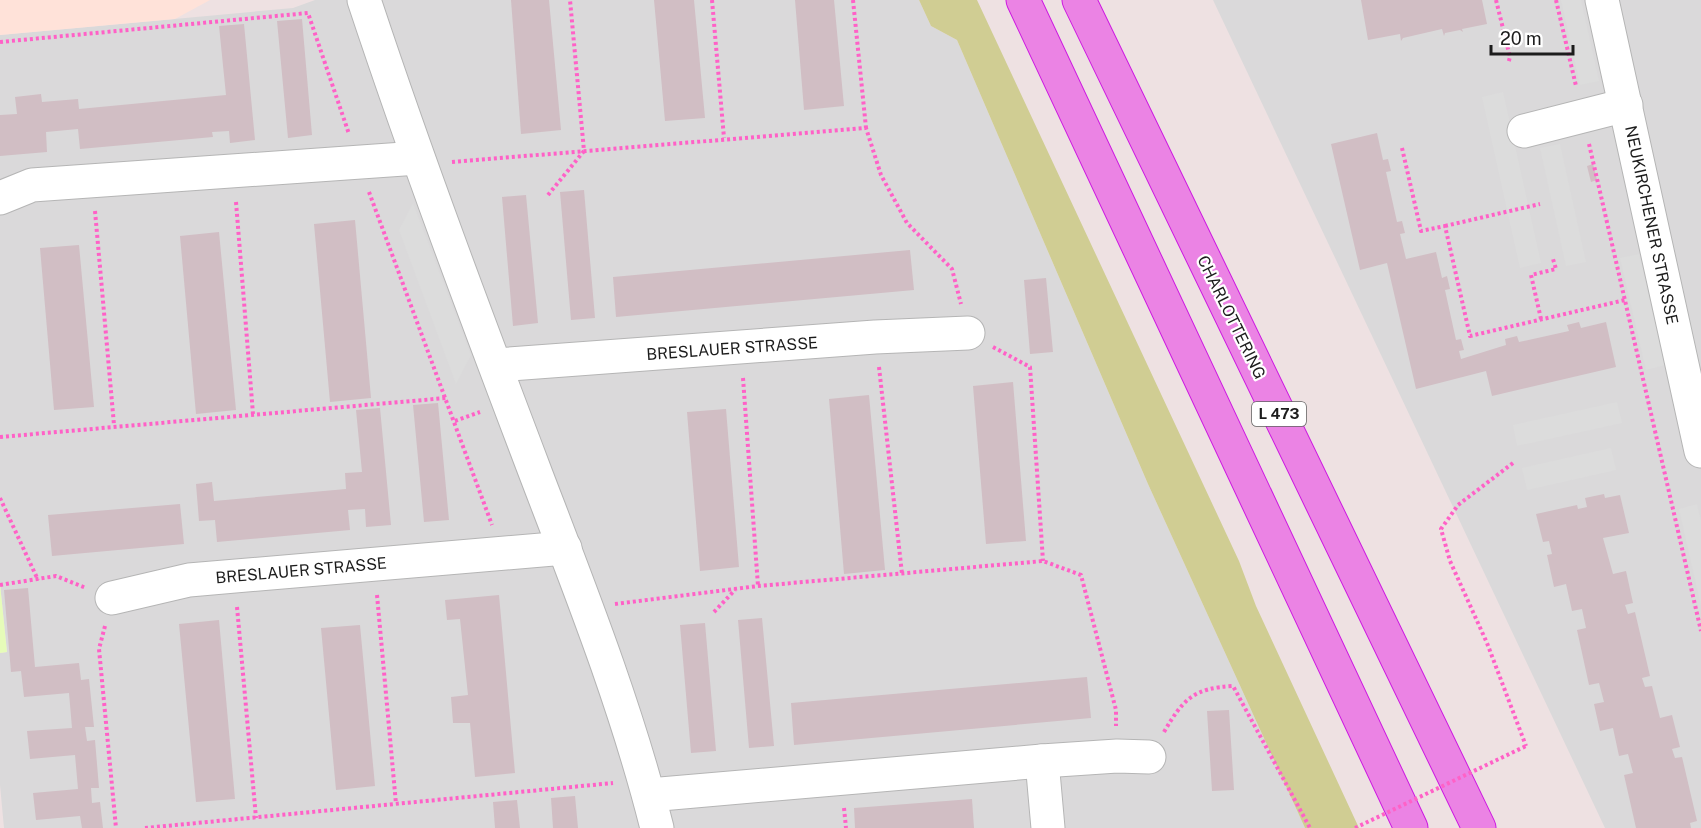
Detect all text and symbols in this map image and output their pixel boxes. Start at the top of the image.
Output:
scale bar [1491,18,1574,56]
text: 20 m [1500,28,1542,49]
street label: NEUKIRCHENER STRASSE [1621,124,1682,326]
street label: CHARLOTTERING [1193,252,1270,382]
street label: BRESLAUER STRASSE [646,333,818,364]
road number: L 473 [1252,402,1306,426]
street label: BRESLAUER STRASSE [215,554,388,587]

